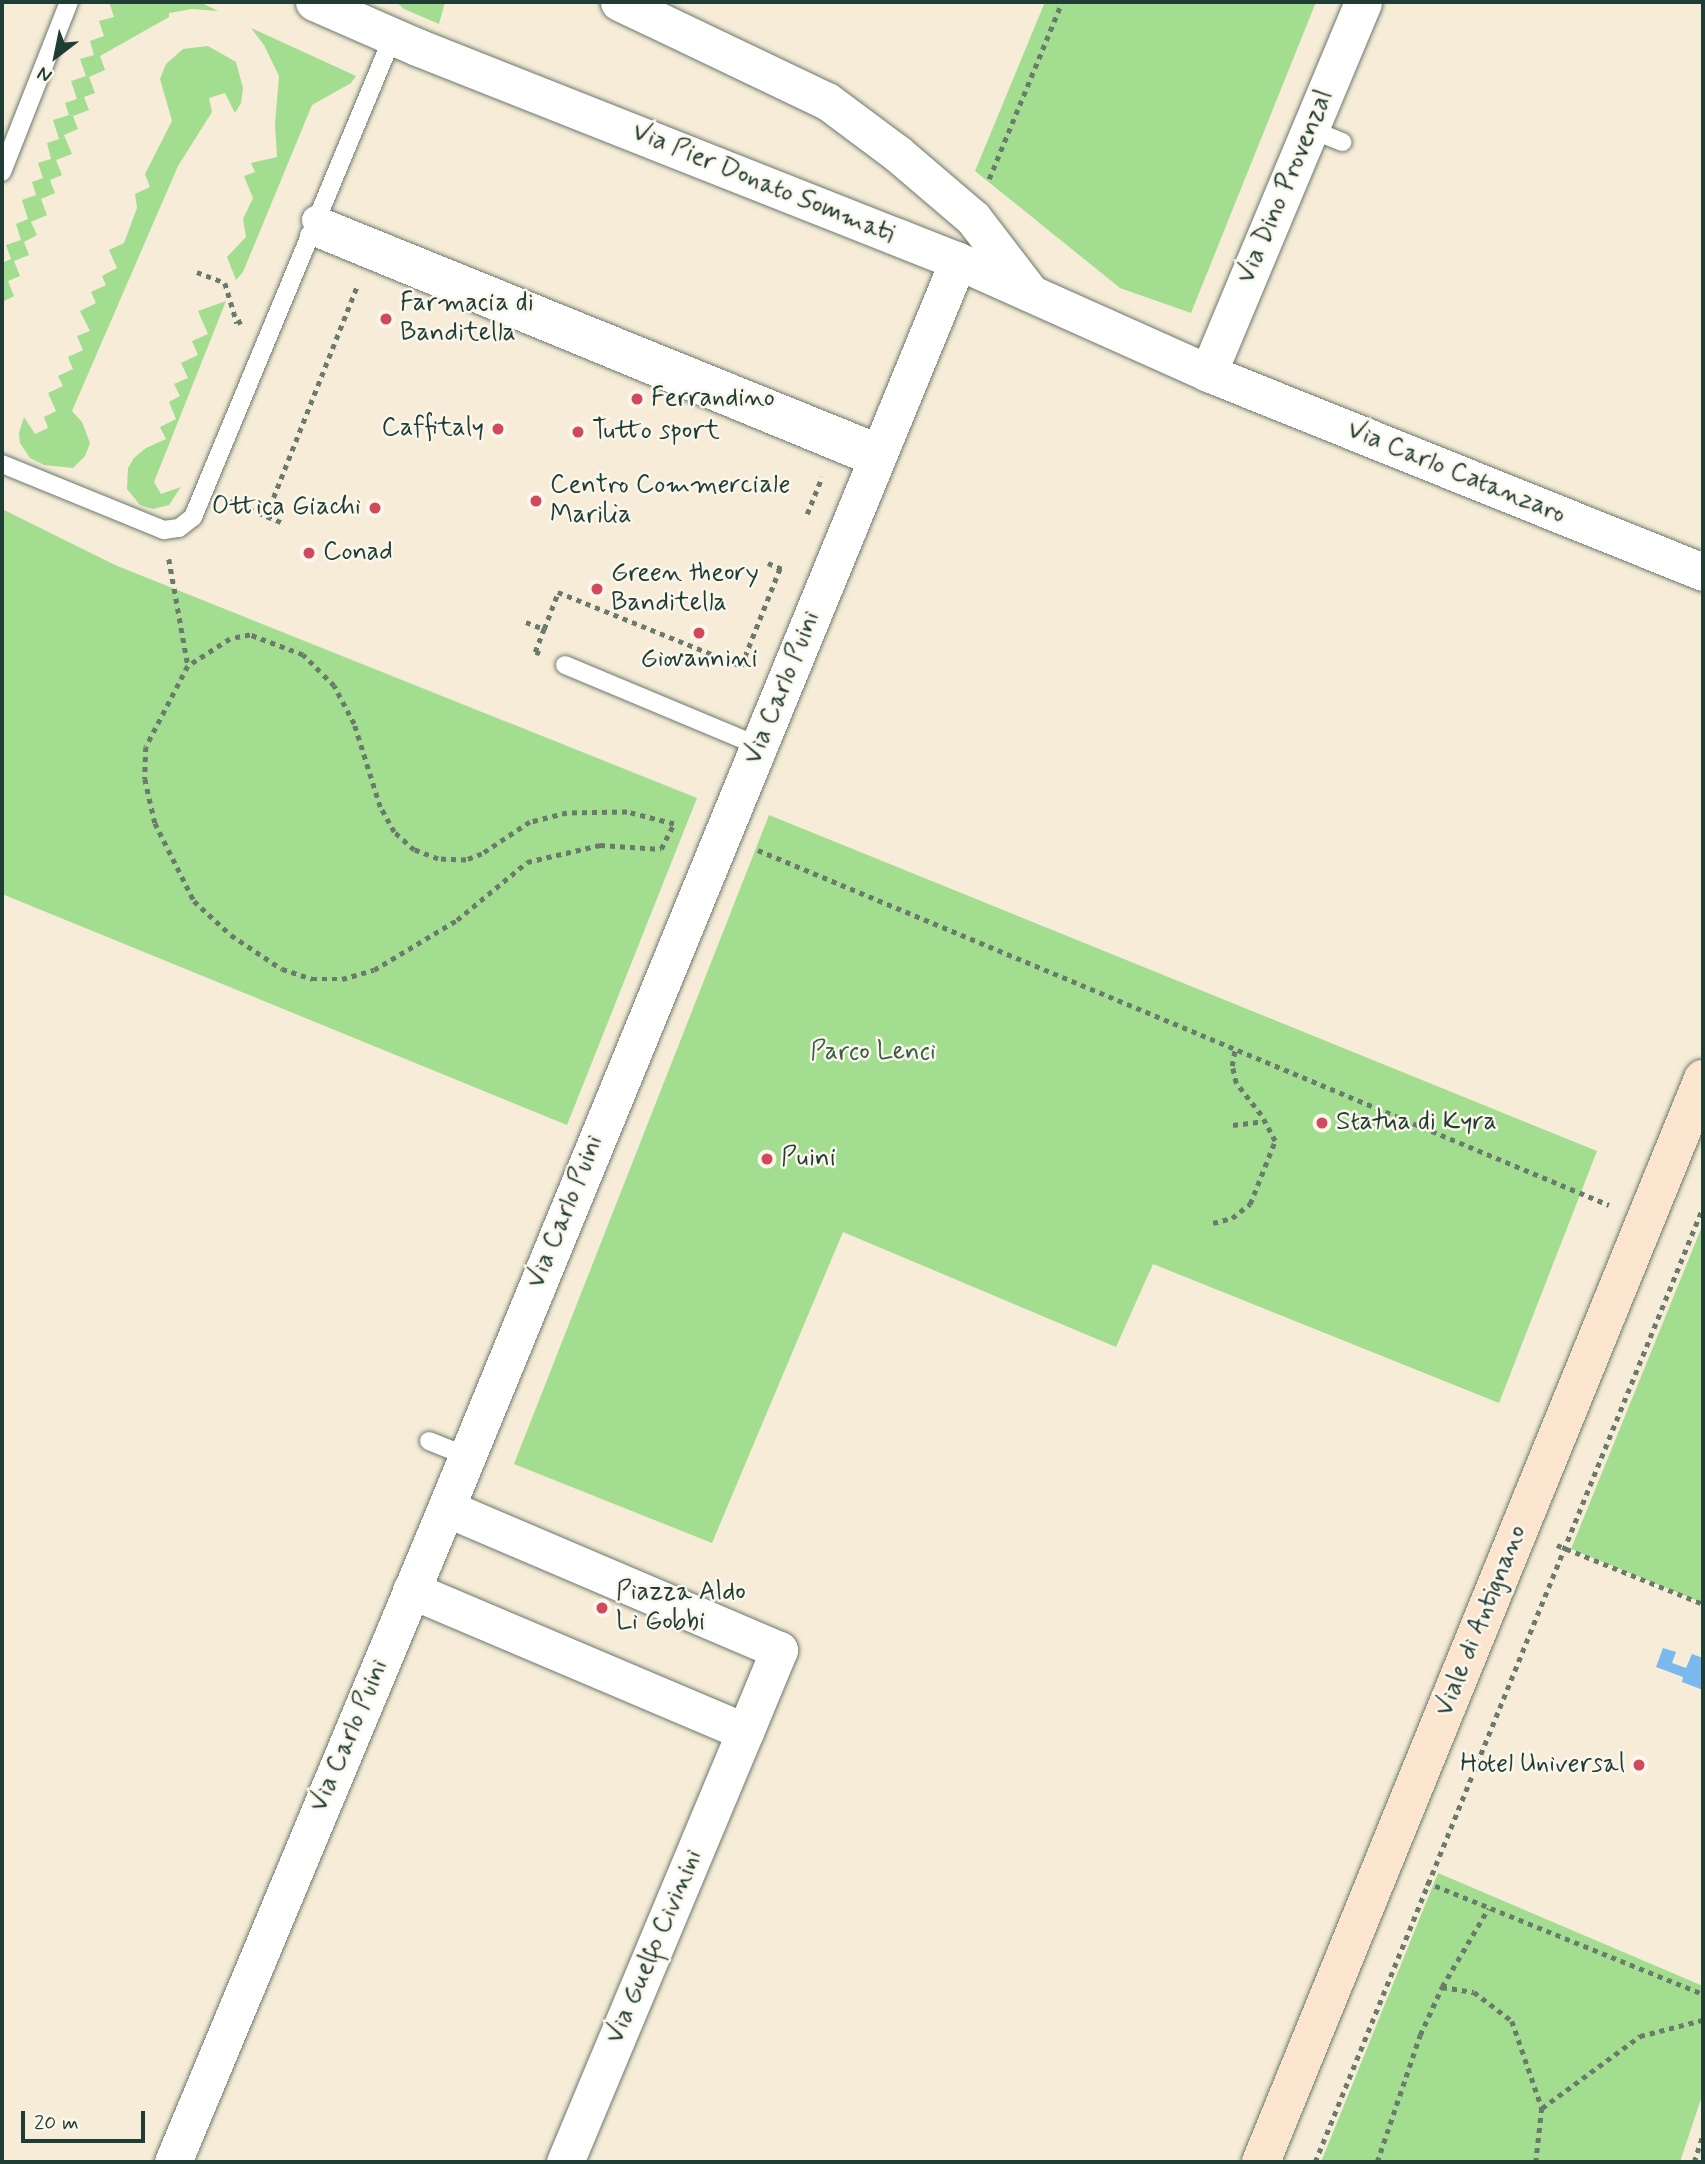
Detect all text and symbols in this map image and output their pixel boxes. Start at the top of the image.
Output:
north arrow [21,21,91,91]
text: N [33,60,57,88]
street label: Via Dino Provenzal [1232,86,1340,288]
street label: Via Pier Donato Sommati [627,117,899,251]
place label: Farmacia di Banditella [400,288,534,350]
marker: Farmacia di Banditella [378,311,394,327]
place label: Ferrandino [651,383,775,415]
marker: Ferrandino [629,391,645,407]
place label: Caffitaly [381,413,484,445]
street label: Via Carlo Catanzaro [1344,415,1568,531]
place label: Tutto sport [592,416,720,448]
marker: Caffitaly [490,421,506,437]
marker: Tutto sport [570,424,586,440]
place label: Centro Commerciale Marilia [550,470,790,532]
place label: Ottica Giachi [214,492,361,524]
marker: Centro Commerciale Marilia [528,493,544,509]
marker: Ottica Giachi [367,500,383,516]
place label: Conad [323,537,393,569]
marker: Conad [301,545,317,561]
place label: Green theory Banditella [611,558,759,620]
marker: Green theory Banditella [589,581,605,597]
street label: Via Carlo Puini [738,607,828,769]
marker: Giovannini [691,625,707,641]
place label: Giovannini [641,644,757,676]
park label: Parco Lenci [810,1037,936,1069]
place label: Statua di Kyra [1336,1107,1500,1139]
marker: Statua di Kyra [1314,1115,1330,1131]
street label: Via Carlo Puini [521,1131,611,1293]
place label: Puini [781,1143,836,1175]
marker: Puini [759,1151,775,1167]
street label: Viale di Antignano [1430,1521,1534,1721]
place label: Piazza Aldo Li Gobbi [616,1577,746,1638]
marker: Piazza Aldo Li Gobbi [594,1600,610,1616]
street label: Via Carlo Puini [304,1655,396,1817]
place label: Hotel Universal [1461,1749,1625,1781]
marker: Hotel Universal [1631,1757,1647,1773]
street label: Via Guelfo Civinini [601,1847,709,2047]
scale bar [24,2098,149,2142]
text: 20 m [34,2109,79,2137]

